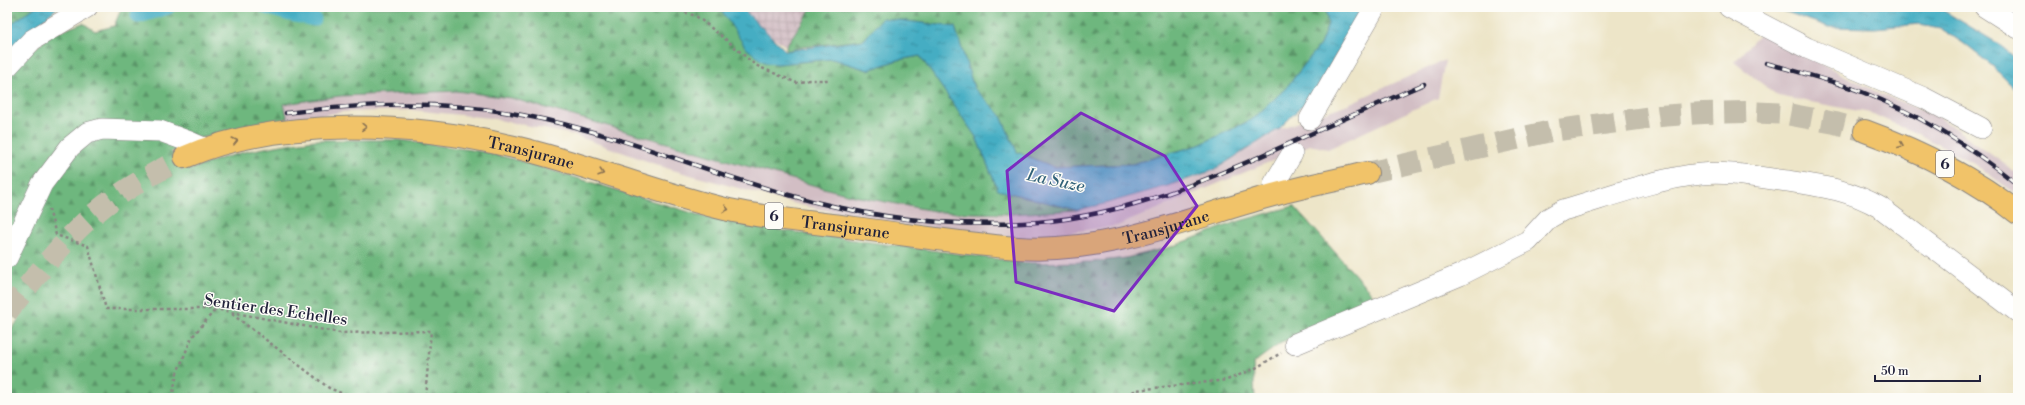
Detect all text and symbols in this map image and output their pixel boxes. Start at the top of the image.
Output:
one-way arrow [361,123,367,132]
street label: Transjurane [486,133,577,174]
one-way arrow [232,137,239,146]
one-way arrow [1898,140,1905,148]
road number: 6 [1936,151,1954,177]
water label: La Suze [1024,164,1087,198]
one-way arrow [597,168,604,177]
road number: 6 [765,203,783,229]
one-way arrow [722,204,729,213]
street label: Transjurane [1121,206,1212,249]
street label: Transjurane [800,212,891,244]
street label: Sentier des Echelles [203,290,349,330]
scale bar [1875,357,1980,383]
text: 50 m [1881,364,1909,379]

